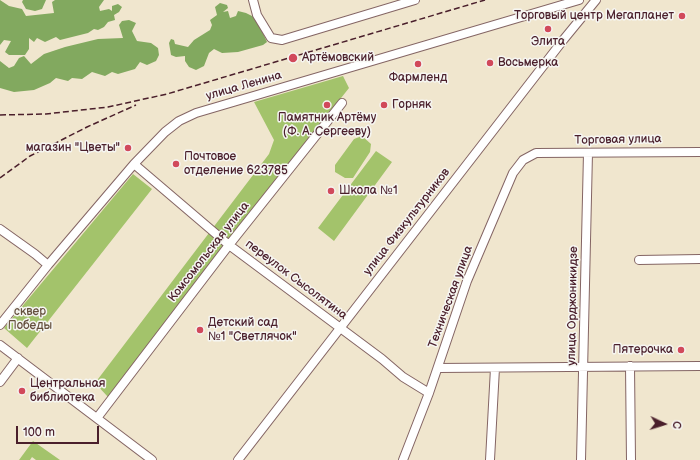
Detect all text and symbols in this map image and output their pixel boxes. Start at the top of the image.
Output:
place label: Торговый центр Мегапланет [514,9,674,23]
marker: Торговый центр Мегапланет [677,11,687,21]
marker: Элита [543,24,553,34]
place label: Элита [531,35,565,49]
place label: Артёмовский [302,51,374,65]
marker: Артёмовский [287,52,299,64]
place label: Восьмерка [498,56,558,70]
marker: Восьмерка [485,58,495,68]
marker: Фармленд [413,59,423,69]
street label: улица Ленина [204,68,284,104]
place label: Фармленд [389,71,447,85]
place label: Горняк [392,98,431,112]
marker: Памятник Артёму (Ф. А. Сергееву) [322,100,332,110]
marker: Горняк [379,100,389,110]
place label: Памятник Артёму (Ф. А. Сергееву) [278,111,376,139]
street label: Торговая улица [574,132,662,148]
place label: магазин "Цветы" [26,141,120,155]
marker: магазин "Цветы" [123,143,133,153]
place label: Почтовое отделение 623785 [184,150,288,178]
marker: Почтовое отделение 623785 [171,159,181,169]
street label: улица Физкультурников [361,166,453,278]
place label: Школа №1 [339,184,398,198]
marker: Школа №1 [326,186,336,196]
street label: Комсомольская улица [165,199,253,305]
street label: переулок Сысолятина [242,237,350,323]
street label: Техническая улица [426,244,476,350]
street label: улица Орджоникидзе [565,246,581,366]
park label: сквер Победы [8,305,52,333]
place label: Детский сад №1 "Светлячок" [208,316,297,344]
marker: Детский сад №1 "Светлячок" [195,325,205,335]
place label: Пятерочка [613,343,673,357]
marker: Пятерочка [676,345,686,355]
place label: Центральная библиотека [30,377,105,405]
marker: Центральная библиотека [17,386,27,396]
north arrow [644,404,684,444]
scale bar [18,418,101,444]
text: С [670,421,683,429]
text: 100 m [23,425,55,440]

